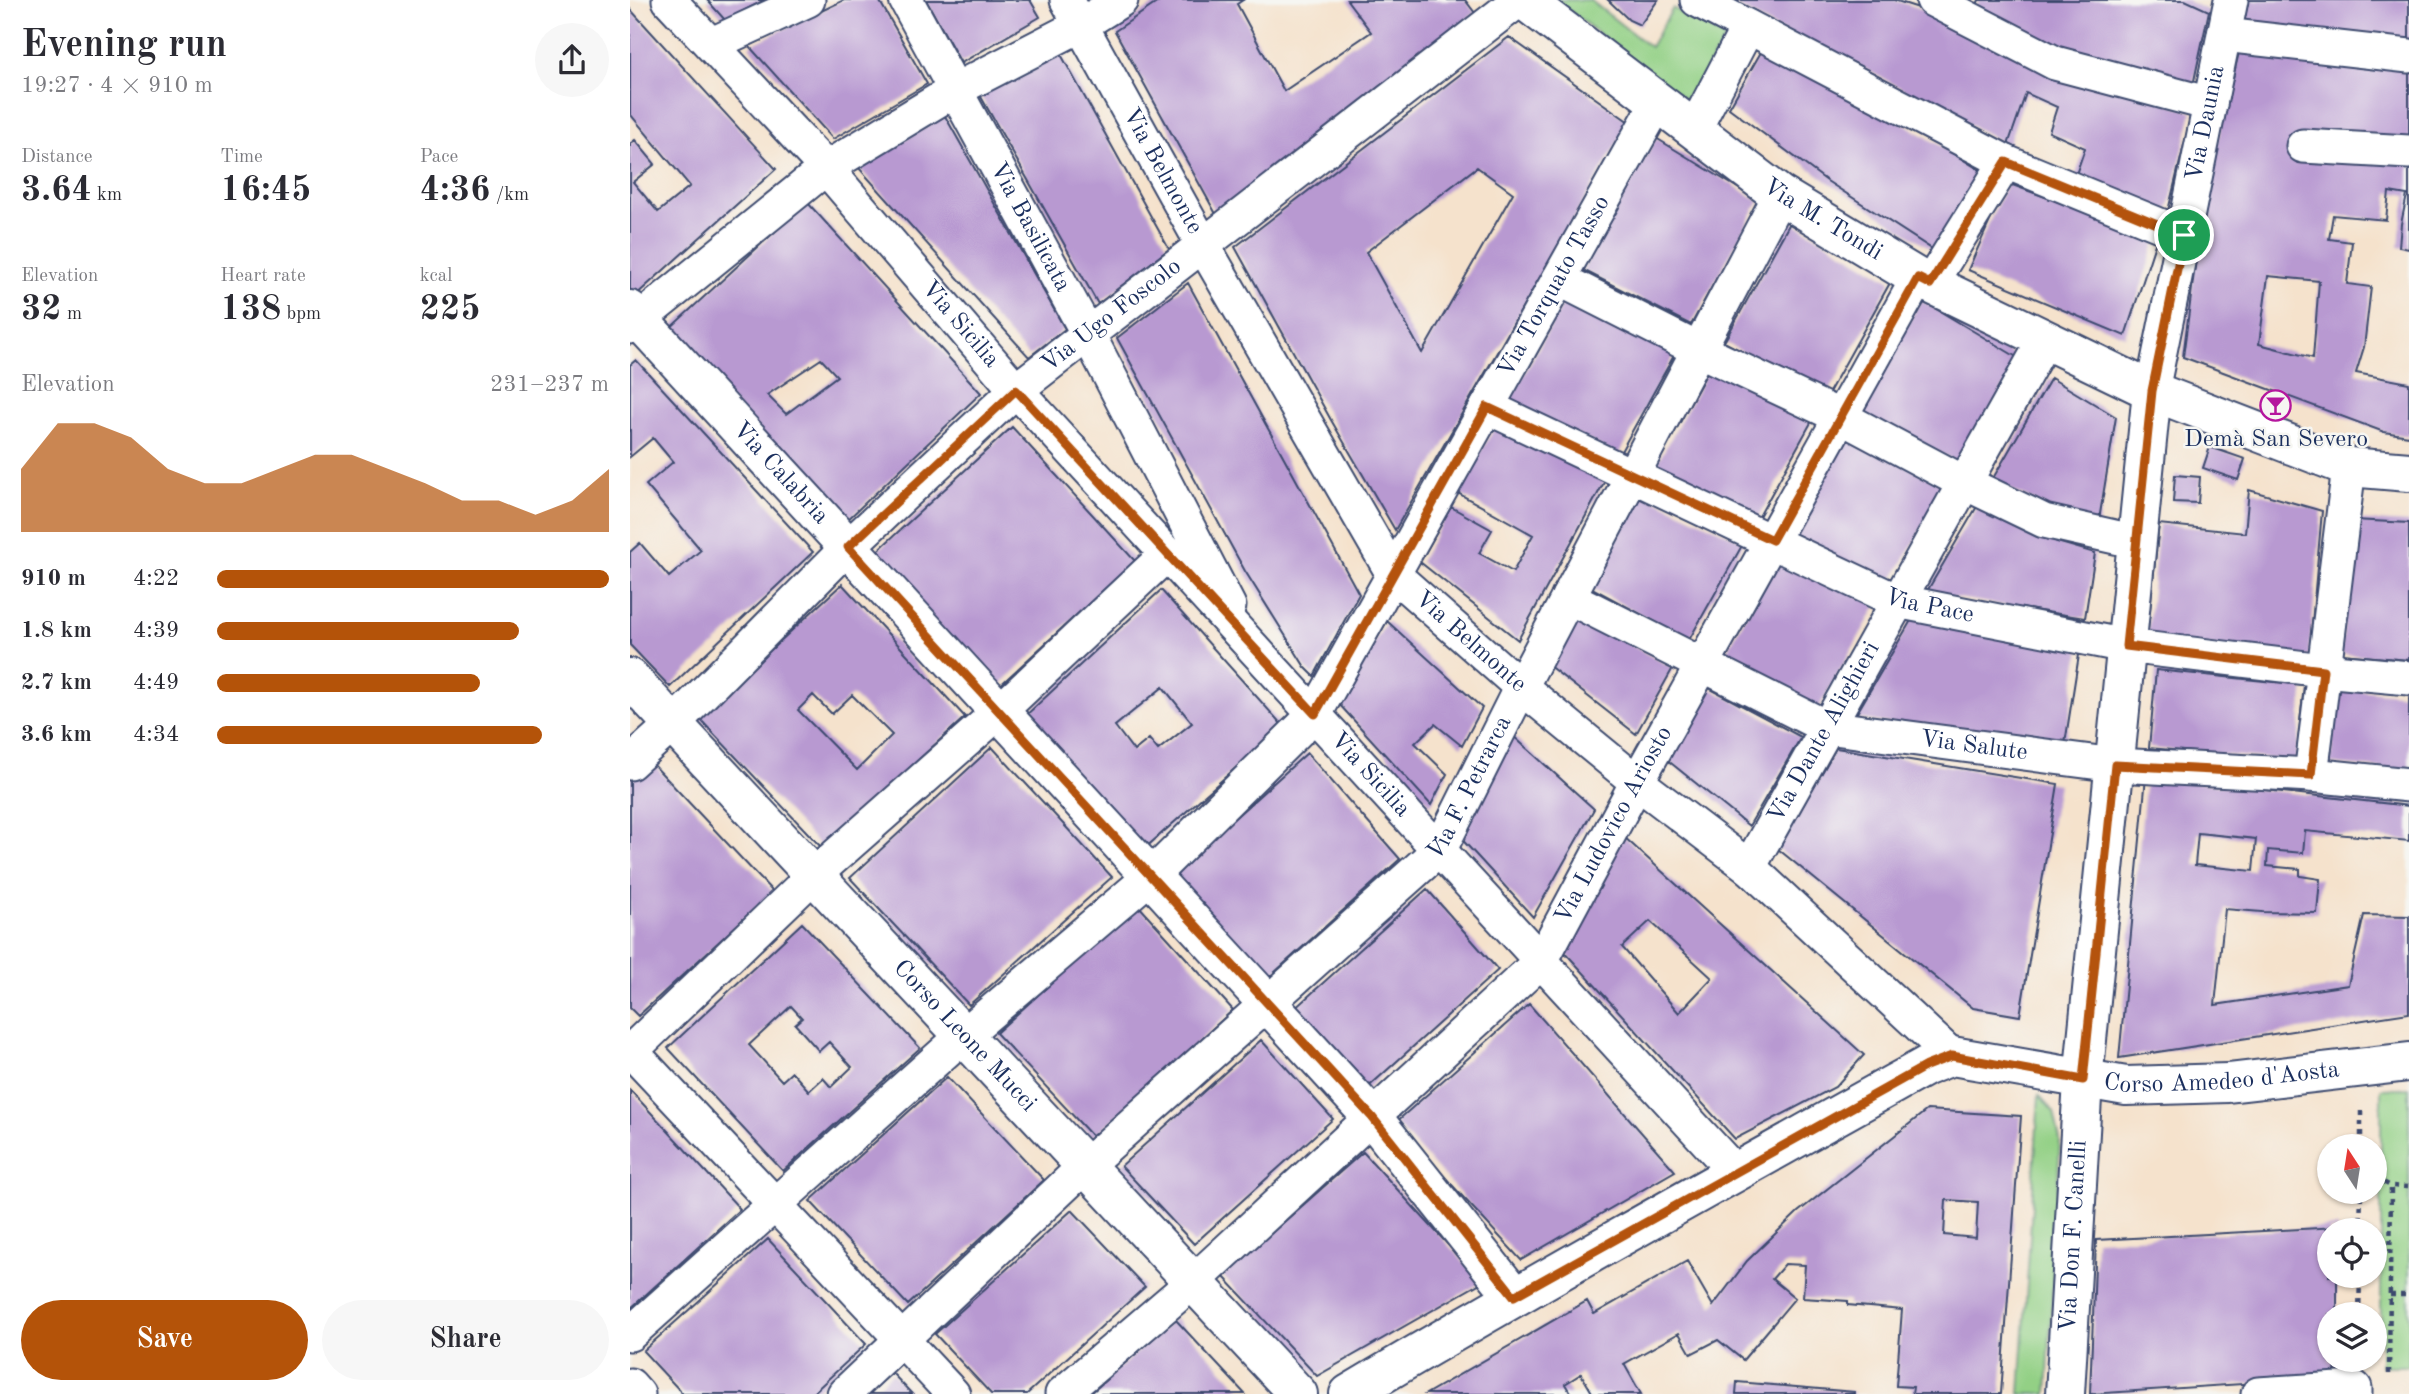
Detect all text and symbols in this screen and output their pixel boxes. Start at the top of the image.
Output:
button: share [535,23,609,97]
text: Evening run [21,27,227,65]
street label: Via Daunia [2183,63,2229,183]
text: 19:27 · 4 × 910 m [21,74,213,97]
street label: Via Belmonte [1118,104,1207,238]
text: Distance [21,148,93,167]
text: Time [220,148,263,167]
text: Pace [420,148,458,167]
street label: Via Basilicata [985,159,1075,296]
text: 3.64 [21,173,92,208]
text: 16:45 [220,173,311,208]
text: 4:36 [420,173,490,208]
street label: Via M. Tondi [1758,174,1886,266]
text: km [92,186,122,205]
text: /km [490,186,529,205]
street label: Via Torquato Tasso [1494,192,1615,382]
pin [2154,205,2214,265]
icon: arrive [2165,216,2203,254]
street label: Via Ugo Foscolo [1037,254,1186,377]
text: Elevation [21,267,98,286]
text: Heart rate [220,267,306,286]
text: kcal [420,267,452,286]
street label: Via Sicilia [916,277,1004,373]
text: 32 [21,292,62,327]
text: 138 [220,292,281,327]
text: 225 [420,292,481,327]
text: m [62,305,82,324]
text: bpm [281,305,321,324]
text: Elevation [21,373,115,396]
text: 231–237 m [490,373,609,396]
bar icon: Demà San Severo [2259,389,2293,423]
street label: Via Calabria [728,418,833,529]
place label: Demà San Severo [2184,428,2368,452]
text: 910 m [21,567,86,590]
text: 4:22 [133,567,179,590]
street label: Via Pace [1880,585,1976,628]
street label: Via Belmonte [1410,587,1531,697]
text: 1.8 km [21,619,92,642]
text: 4:39 [133,619,179,642]
street label: Via Dante Alighieri [1764,638,1885,827]
text: 2.7 km [21,671,92,694]
text: 4:49 [133,671,179,694]
street label: Via F. Petrarca [1423,712,1516,866]
text: 3.6 km [21,723,92,746]
text: 4:34 [133,723,179,746]
street label: Via Ludovico Ariosto [1551,723,1677,928]
street label: Via Salute [1919,727,2029,765]
street label: Via Sicilia [1325,728,1415,822]
street label: Corso Leone Mucci [888,956,1040,1117]
street label: Corso Amedeo d'Aosta [2102,1058,2341,1099]
north arrow [2317,1134,2387,1204]
map controls [2317,1134,2387,1372]
street label: Via Don F. Canelli [2057,1140,2092,1333]
button: locate [2317,1218,2387,1288]
button: Save [21,1300,308,1380]
button: Share [322,1300,609,1380]
button: layers [2317,1302,2387,1372]

